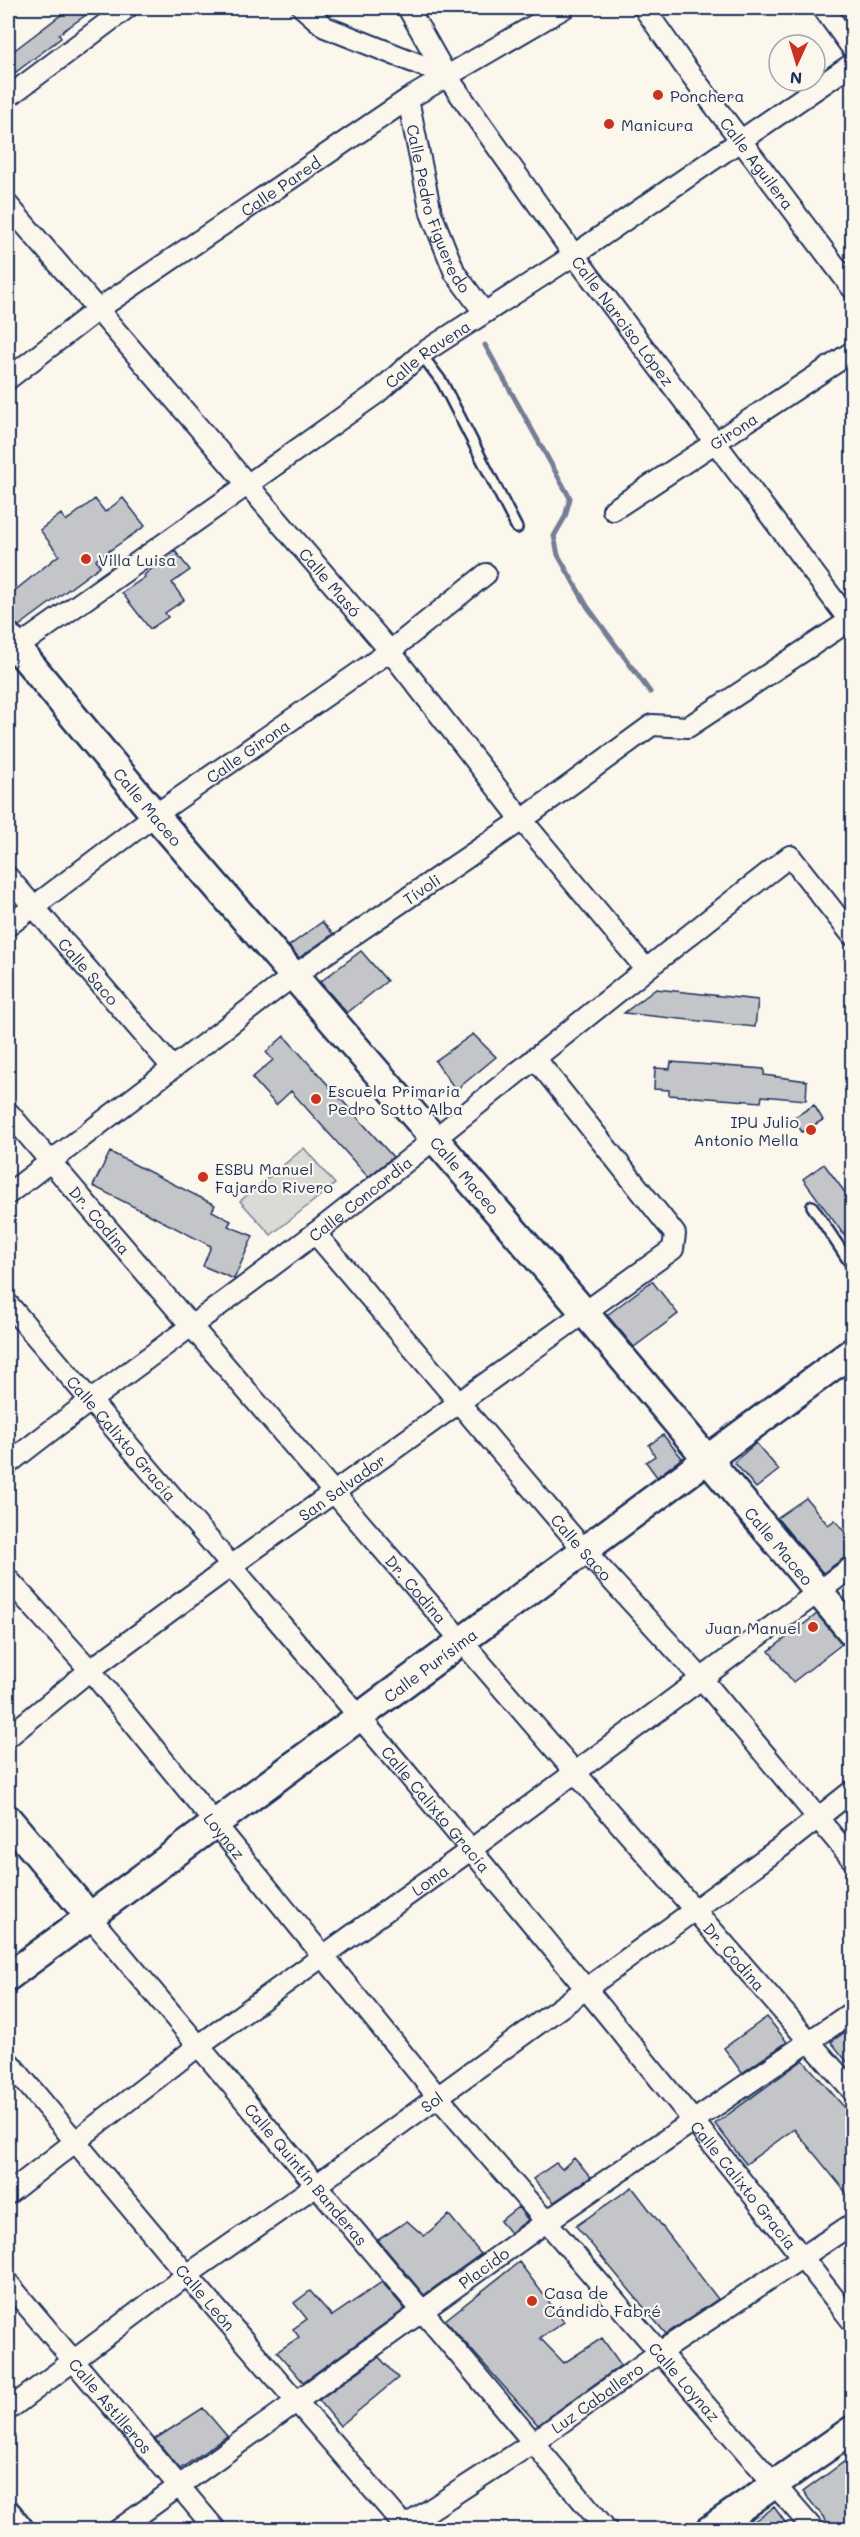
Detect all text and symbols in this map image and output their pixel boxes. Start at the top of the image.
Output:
north arrow [767,33,827,93]
text: N [789,68,803,89]
place label: Ponchera [670,85,744,106]
marker: Ponchera [651,88,665,102]
street label: Calle Aguilera [716,112,799,213]
place label: Manicura [621,114,694,135]
marker: Manicura [602,117,616,131]
street label: Calle Pedro Figueredo [403,122,476,296]
street label: Calle Pared [236,151,324,220]
street label: Calle Narciso López [568,251,679,390]
street label: Calle Ravena [380,315,474,392]
street label: Girona [705,407,761,454]
street label: Calle Masó [295,543,366,621]
place label: Villa Luisa [98,549,176,570]
marker: Villa Luisa [79,552,93,566]
street label: Calle Girona [201,714,294,787]
street label: Calle Maceo [109,763,187,850]
street label: Tívoli [398,868,444,909]
street label: Calle Saco [54,933,124,1009]
place label: Escuela Primaria Pedro Sotto Alba [328,1080,463,1119]
marker: Escuela Primaria Pedro Sotto Alba [309,1092,323,1106]
place label: IPU Julio Antonio Mella [694,1111,799,1150]
marker: IPU Julio Antonio Mella [804,1123,818,1137]
street label: Calle Maceo [426,1131,505,1218]
street label: Calle Concordia [304,1151,416,1245]
place label: ESBU Manuel Fajardo Rivero [215,1158,333,1197]
marker: ESBU Manuel Fajardo Rivero [196,1170,210,1184]
street label: Dr. Codina [65,1181,136,1259]
street label: Calle Calixto Gracía [63,1371,182,1505]
street label: San Salvador [294,1448,389,1525]
street label: Calle Maceo [741,1502,818,1589]
street label: Calle Saco [547,1509,617,1585]
street label: Dr. Codina [381,1550,452,1627]
place label: Juan Manuel [705,1617,801,1638]
marker: Juan Manuel [806,1620,820,1634]
street label: Calle Purísima [379,1623,481,1706]
street label: Calle Calixto Gracía [377,1741,496,1876]
street label: Loynaz [200,1808,250,1863]
street label: Loma [407,1859,452,1900]
street label: Dr. Codina [699,1918,770,1995]
street label: Sol [416,2086,447,2116]
street label: Calle Quintín Banderas [240,2098,373,2250]
street label: Calle Calixto Gracía [687,2116,802,2253]
street label: Placido [454,2242,513,2293]
street label: Calle León [172,2259,241,2334]
place label: Casa de Cándido Fabré [544,2282,661,2321]
marker: Casa de Cándido Fabré [525,2294,539,2308]
street label: Calle Loynaz [645,2337,725,2426]
street label: Calle Astilleros [65,2353,157,2458]
street label: Luz Caballero [546,2357,647,2437]

